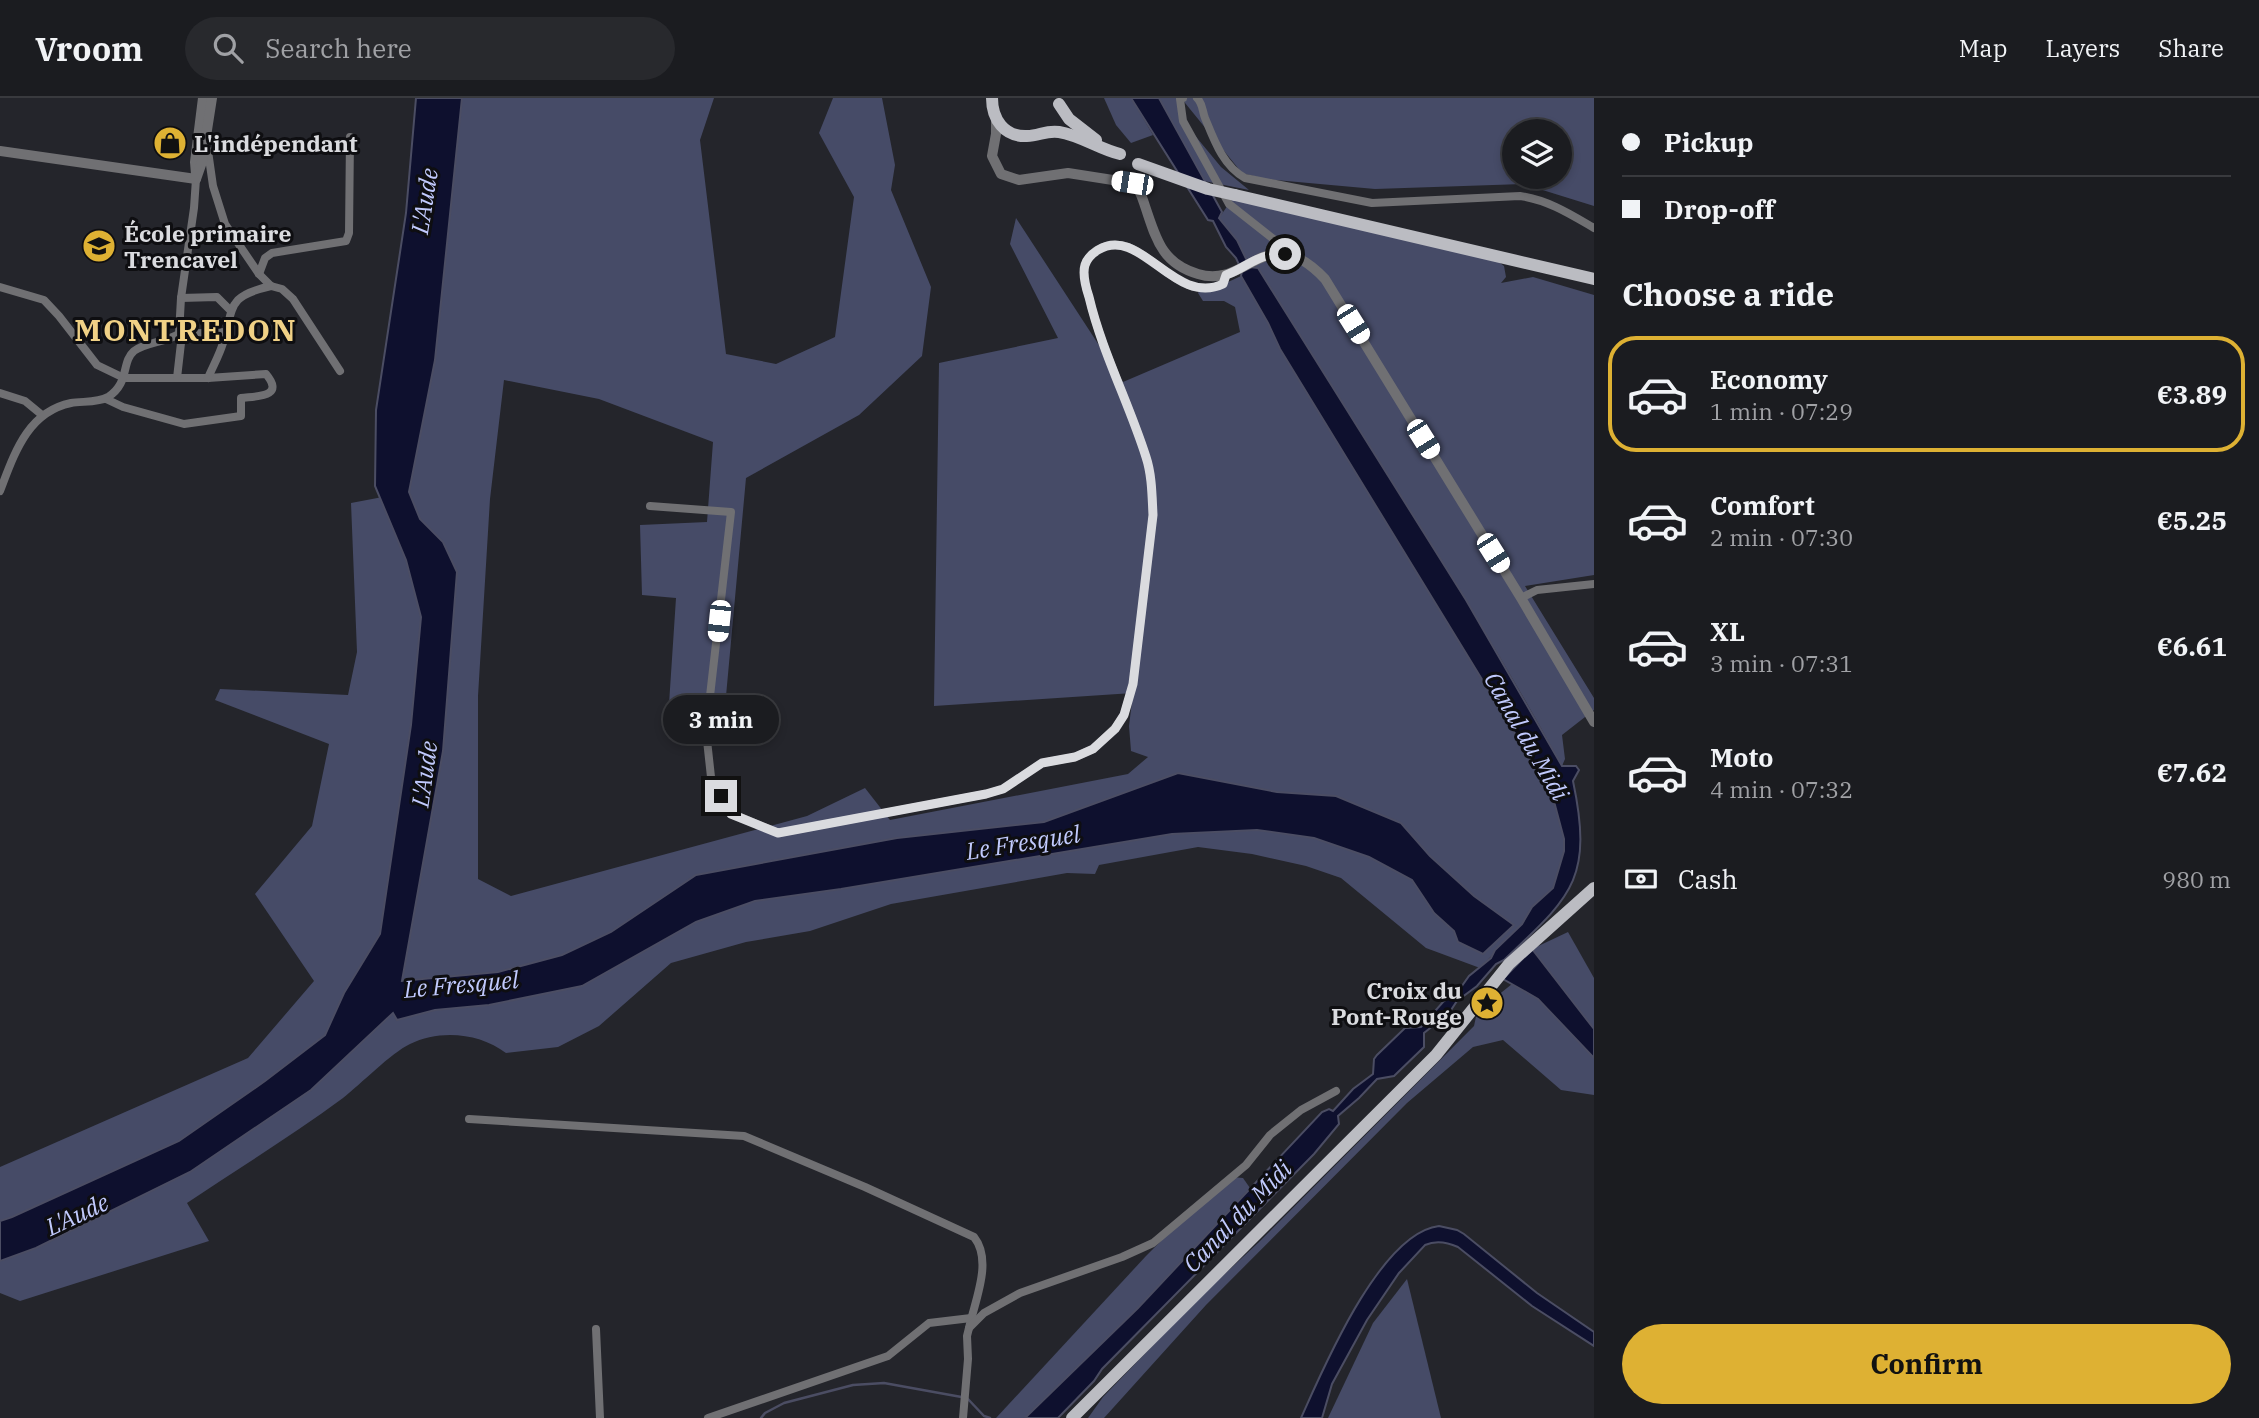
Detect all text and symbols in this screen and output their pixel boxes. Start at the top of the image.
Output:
search box [185,17,675,80]
text: Vroom [35,27,143,70]
icon: search [209,29,247,67]
text: Search here [265,31,412,65]
text: Map [1959,32,2007,64]
text: Layers [2045,32,2120,64]
text: Share [2158,32,2224,64]
map controls [1502,119,1572,189]
button: layers [1502,119,1572,189]
shop icon: L'indépendant [151,124,189,162]
text: Pickup [1664,125,1754,159]
place label: L'indépendant [194,128,358,158]
water label: L'Aude [403,166,445,237]
car [1110,169,1155,197]
text: Drop-off [1664,192,1775,226]
place label: École primaire Trencavel [124,218,291,274]
school or university icon: École primaire Trencavel [80,227,118,265]
route start [1269,238,1301,270]
text: Choose a ride [1622,273,1834,315]
car [1333,301,1374,347]
district label: MONTREDON [74,310,298,349]
text: Economy [1710,362,1828,396]
icon: car [1626,363,1689,426]
text: €3.89 [2157,377,2227,411]
text: 1 min · 07:29 [1710,396,1853,426]
car [1403,416,1444,462]
text: Comfort [1710,488,1815,522]
icon: car [1626,489,1689,552]
text: €5.25 [2157,503,2227,537]
text: 2 min · 07:30 [1710,522,1853,552]
car [1473,530,1514,576]
car [707,599,732,643]
text: XL [1710,614,1745,648]
icon: car [1626,615,1689,678]
text: €6.61 [2157,629,2227,663]
text: 3 min · 07:31 [1710,648,1853,678]
water label: Canal du Midi [1477,666,1577,807]
callout: 3 min [663,694,779,744]
text: 3 min [689,704,753,734]
water label: L'Aude [403,739,444,810]
text: Moto [1710,740,1773,774]
icon: car [1626,741,1689,804]
text: €7.62 [2157,755,2227,789]
text: 4 min · 07:32 [1710,774,1853,804]
route end [705,780,737,812]
water label: Le Fresquel [963,817,1084,867]
icon: cash [1622,860,1660,898]
text: Cash [1678,862,1738,896]
text: 980 m [2162,864,2231,894]
water label: Le Fresquel [401,963,521,1005]
place label: Croix du Pont-Rouge [1331,975,1462,1031]
place icon: Croix du Pont-Rouge [1468,984,1506,1022]
water label: Canal du Midi [1176,1153,1299,1279]
water label: L'Aude [39,1185,114,1243]
button: Confirm [1622,1324,2231,1404]

